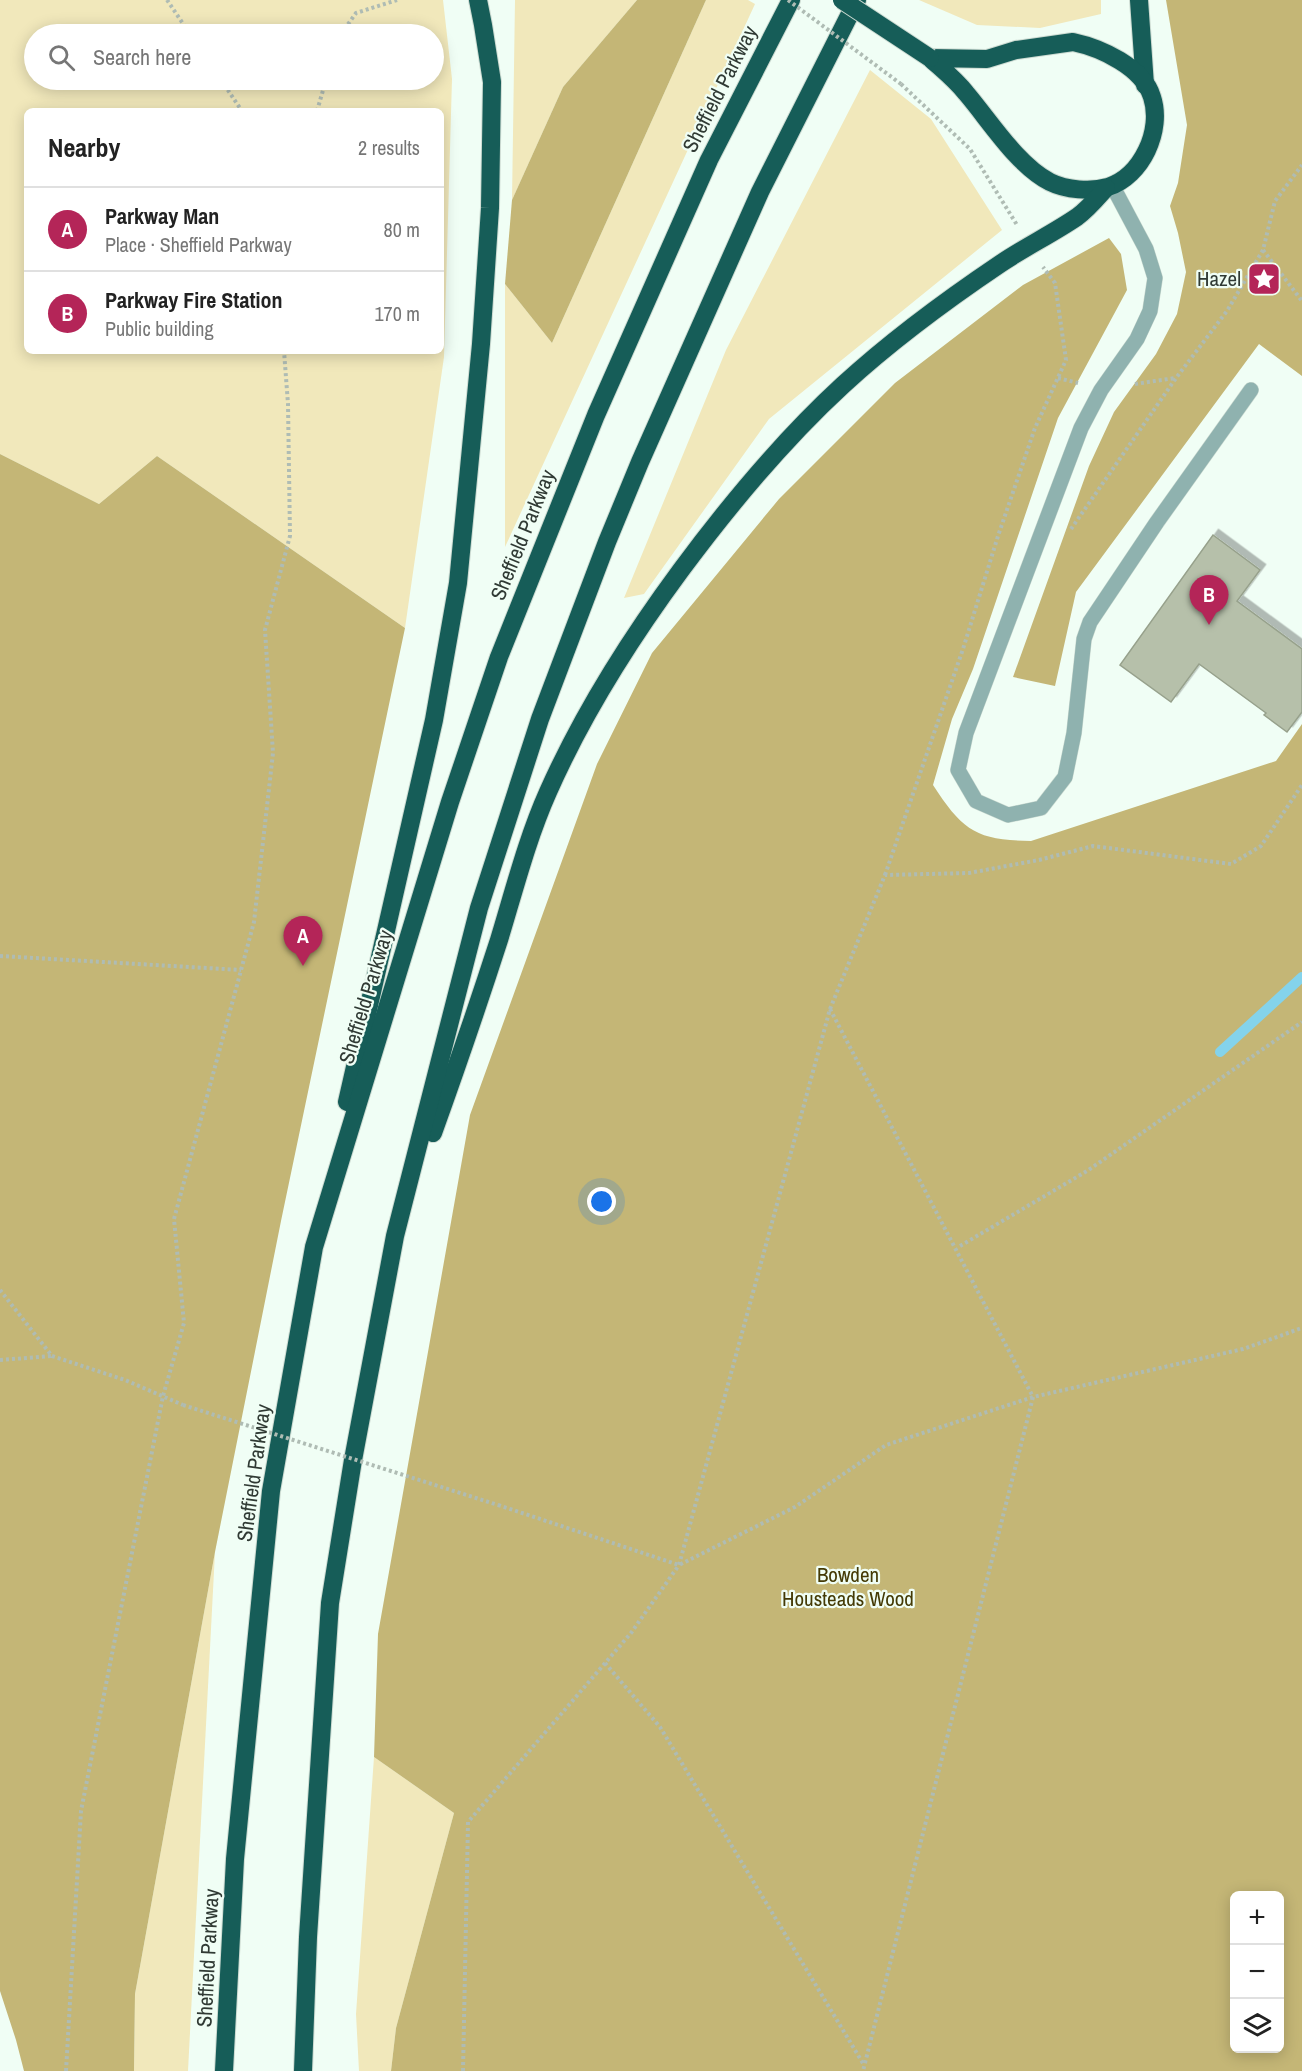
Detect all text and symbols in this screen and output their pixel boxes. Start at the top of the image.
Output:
street label: Sheffield Parkway [675,20,764,157]
search box [24,24,444,90]
icon: search [45,41,78,74]
text: Search here [93,42,191,72]
text: Nearby [48,130,120,165]
text: 2 results [358,134,420,161]
text: Parkway Man [105,201,219,231]
text: A [62,216,73,243]
text: 80 m [384,216,420,243]
text: Place · Sheffield Parkway [105,231,292,258]
place icon: Hazel [1246,261,1282,297]
place label: Hazel [1197,264,1241,293]
text: Parkway Fire Station [105,285,282,315]
text: B [62,300,73,327]
text: 170 m [374,300,420,327]
text: Public building [105,315,214,342]
street label: Sheffield Parkway [483,465,562,604]
pin: B [1190,576,1228,625]
pin: A [284,916,322,966]
street label: Sheffield Parkway [331,926,400,1067]
your location [587,1187,616,1216]
street label: Sheffield Parkway [230,1402,278,1544]
park label: Bowden Housteads Wood [782,1560,914,1613]
street label: Sheffield Parkway [189,1888,226,2028]
map controls [1230,1891,1284,2053]
button: + [1230,1891,1284,1945]
button: − [1230,1945,1284,1999]
button: layers [1230,1999,1284,2053]

